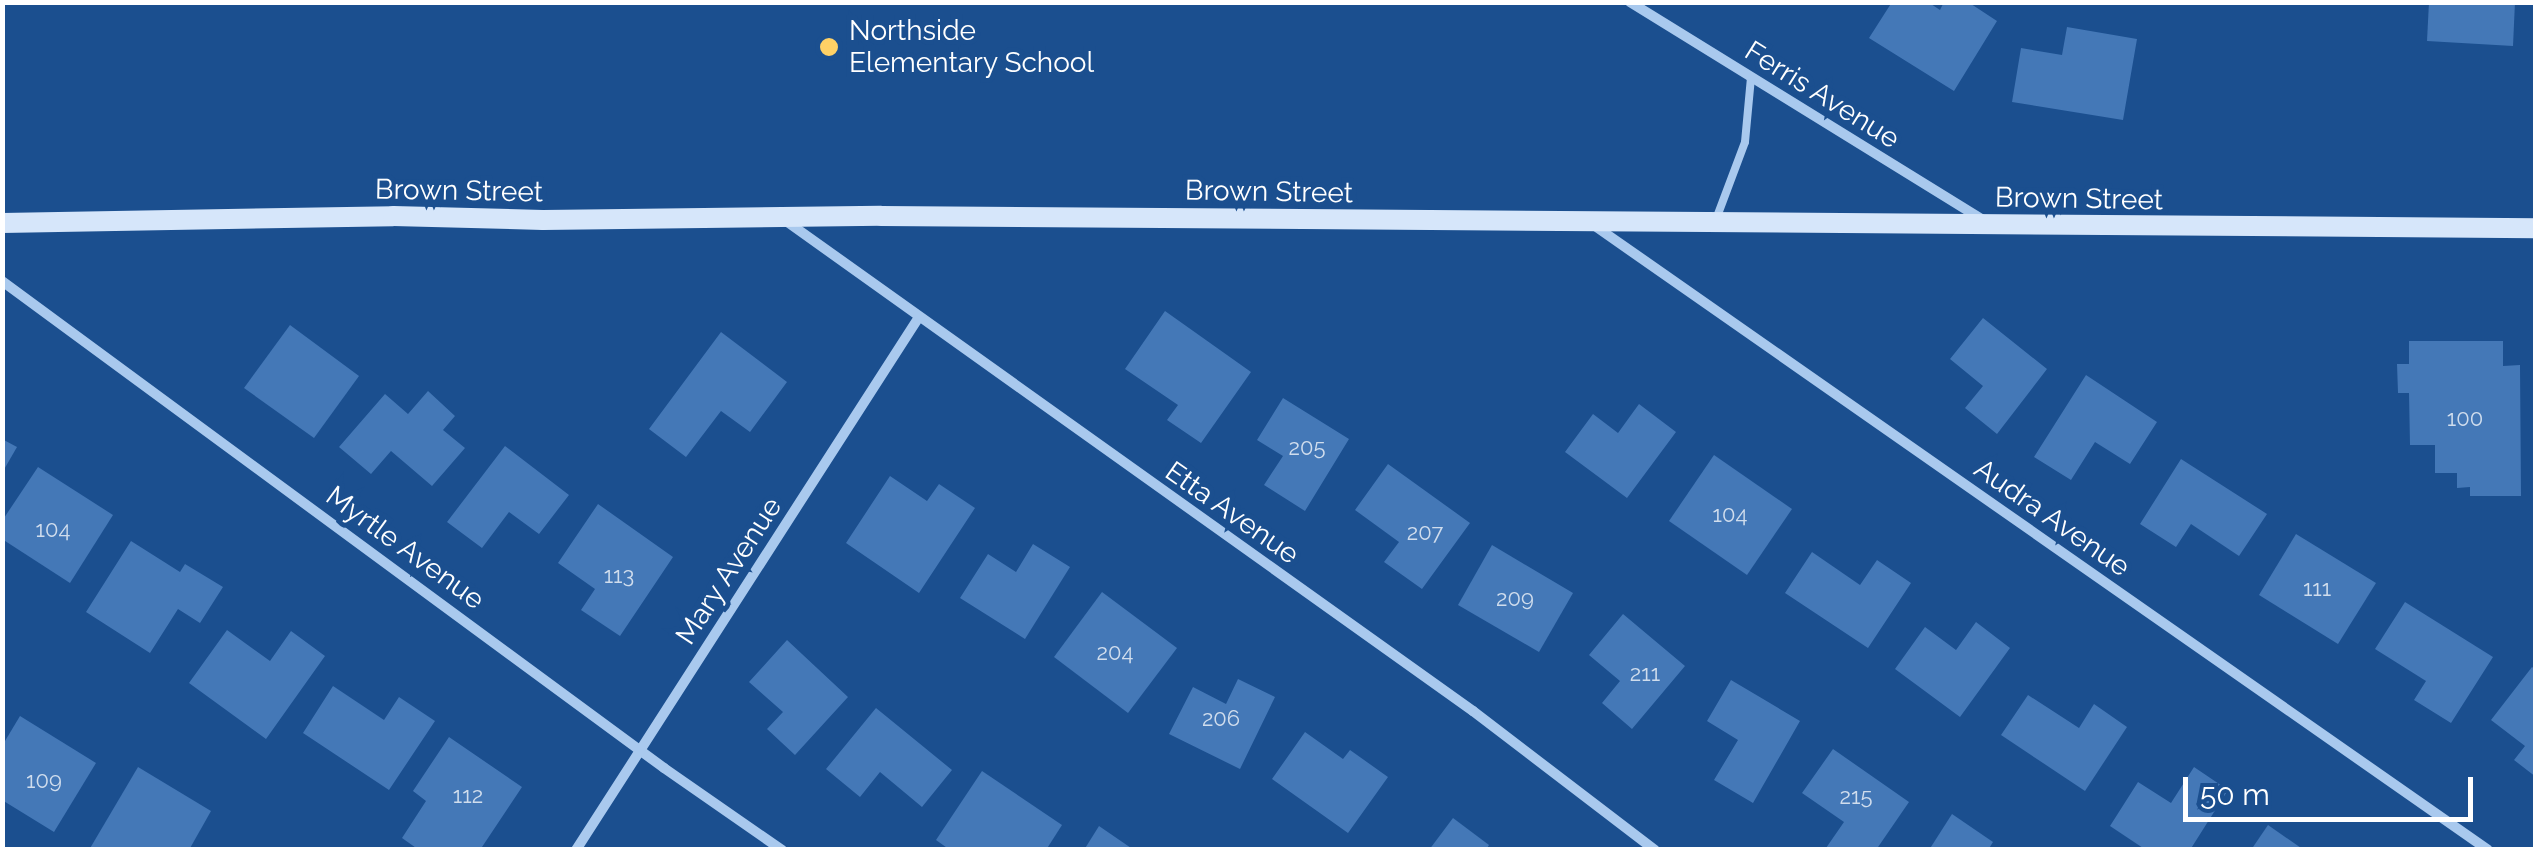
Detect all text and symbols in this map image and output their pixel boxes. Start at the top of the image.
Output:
place label: Northside Elementary School [849,14,1095,80]
street label: Ferris Avenue [1738,34,1906,156]
marker: Northside Elementary School [818,36,840,58]
street label: Brown Street [375,173,543,209]
street label: Brown Street [1185,174,1353,210]
street label: Brown Street [1995,181,2163,217]
house number: 100 [2447,406,2483,432]
house number: 205 [1289,435,1325,461]
street label: Audra Avenue [1967,452,2137,584]
street label: Etta Avenue [1158,454,1306,572]
street label: Myrtle Avenue [319,479,491,617]
street label: Mary Avenue [669,491,789,651]
house number: 104 [1713,502,1747,528]
house number: 104 [36,517,70,543]
house number: 207 [1407,520,1443,546]
house number: 113 [604,563,634,589]
house number: 111 [2303,576,2331,602]
house number: 209 [1496,586,1534,612]
house number: 204 [1097,640,1133,666]
house number: 211 [1630,661,1660,687]
house number: 206 [1202,706,1240,732]
scale bar [2188,757,2478,819]
house number: 109 [26,768,62,794]
text: 50 m [2200,777,2270,812]
house number: 112 [453,783,483,809]
house number: 215 [1840,784,1872,810]

